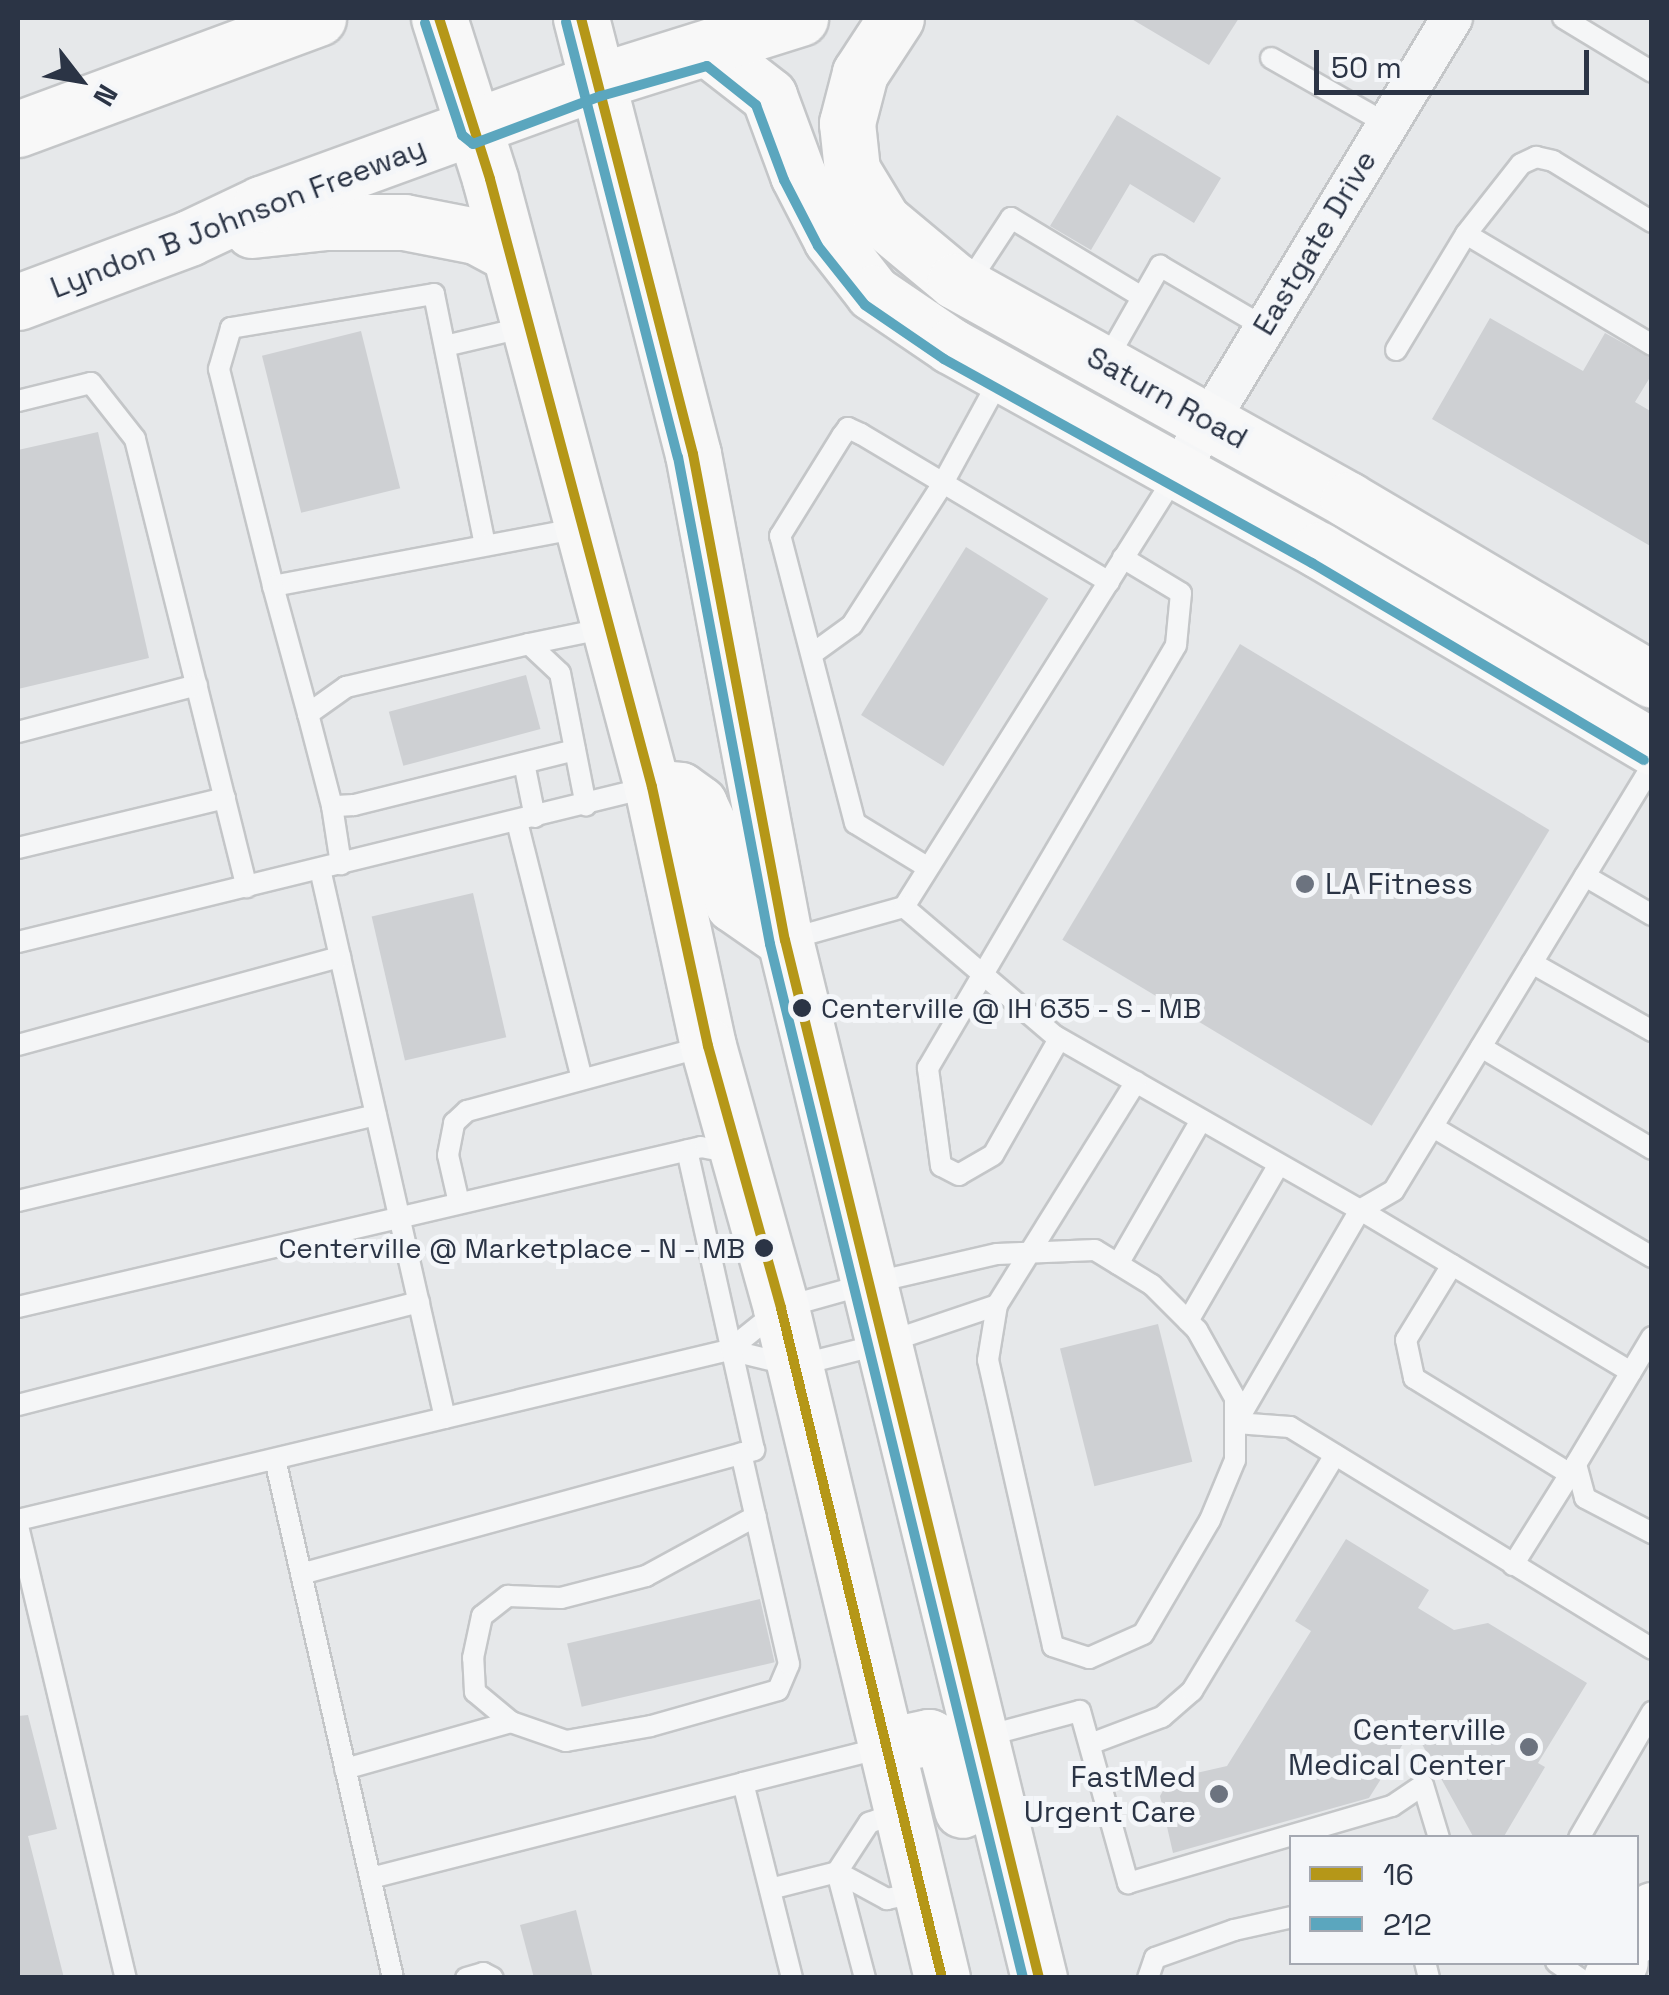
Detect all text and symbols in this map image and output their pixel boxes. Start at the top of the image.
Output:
north arrow [30,30,130,130]
scale bar [1319,30,1594,92]
text: 50 m [1331,48,1402,87]
text: N [85,78,126,113]
street label: Lyndon B Johnson Freeway [46,130,430,306]
street label: Eastgate Drive [1246,144,1384,342]
street label: Saturn Road [1080,339,1254,457]
place label: LA Fitness [1325,866,1473,902]
marker: LA Fitness [1294,873,1316,895]
place label: Centerville @ IH 635 - S - MB [821,991,1205,1025]
marker: Centerville @ IH 635 - S - MB [792,998,812,1018]
place label: Centerville @ Marketplace - N - MB [275,1231,745,1265]
marker: Centerville @ Marketplace - N - MB [754,1238,774,1258]
place label: Centerville Medical Center [1288,1712,1506,1782]
marker: Centerville Medical Center [1516,1734,1542,1760]
place label: FastMed Urgent Care [1024,1759,1196,1830]
marker: FastMed Urgent Care [1206,1781,1232,1807]
legend [1289,1835,1639,1965]
text: 16 [1383,1855,1414,1894]
text: 212 [1383,1905,1432,1944]

